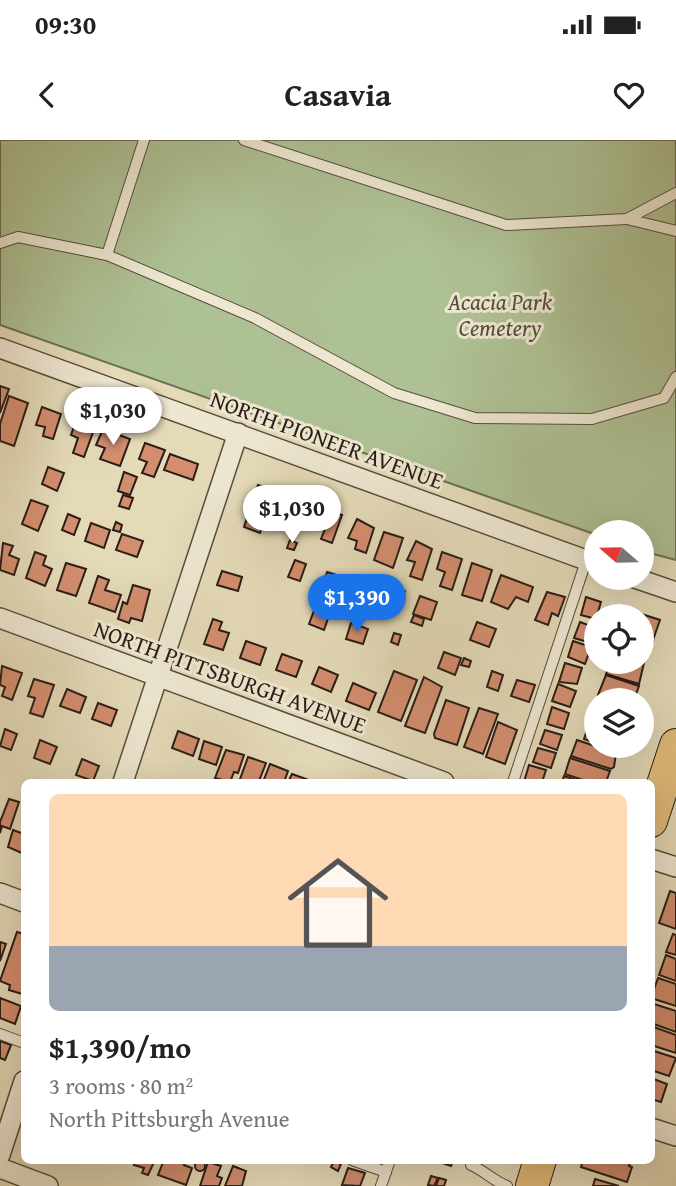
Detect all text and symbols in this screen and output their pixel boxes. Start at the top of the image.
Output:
text: 09:30 [35,5,96,44]
text: Casavia [285,71,391,118]
icon: back [28,76,66,114]
icon: heart [610,76,648,114]
park label: Acacia Park Cemetery [447,285,553,344]
street label: NORTH PIONEER AVENUE [206,382,448,497]
pin: $1,030 [56,387,170,447]
text: $1,030 [80,393,146,426]
pin: $1,030 [235,486,349,545]
text: $1,030 [259,491,325,524]
north arrow [584,520,654,590]
map controls [584,520,654,758]
pin: $1,390 [300,574,414,634]
text: $1,390 [324,580,390,613]
button: locate [584,604,654,674]
street label: NORTH PITTSBURGH AVENUE [89,612,371,741]
button: layers [584,688,654,758]
icon: home [275,840,401,966]
text: $1,390/mo [49,1025,191,1069]
text: 3 rooms · 80 m² [49,1069,193,1102]
text: North Pittsburgh Avenue [49,1102,289,1135]

